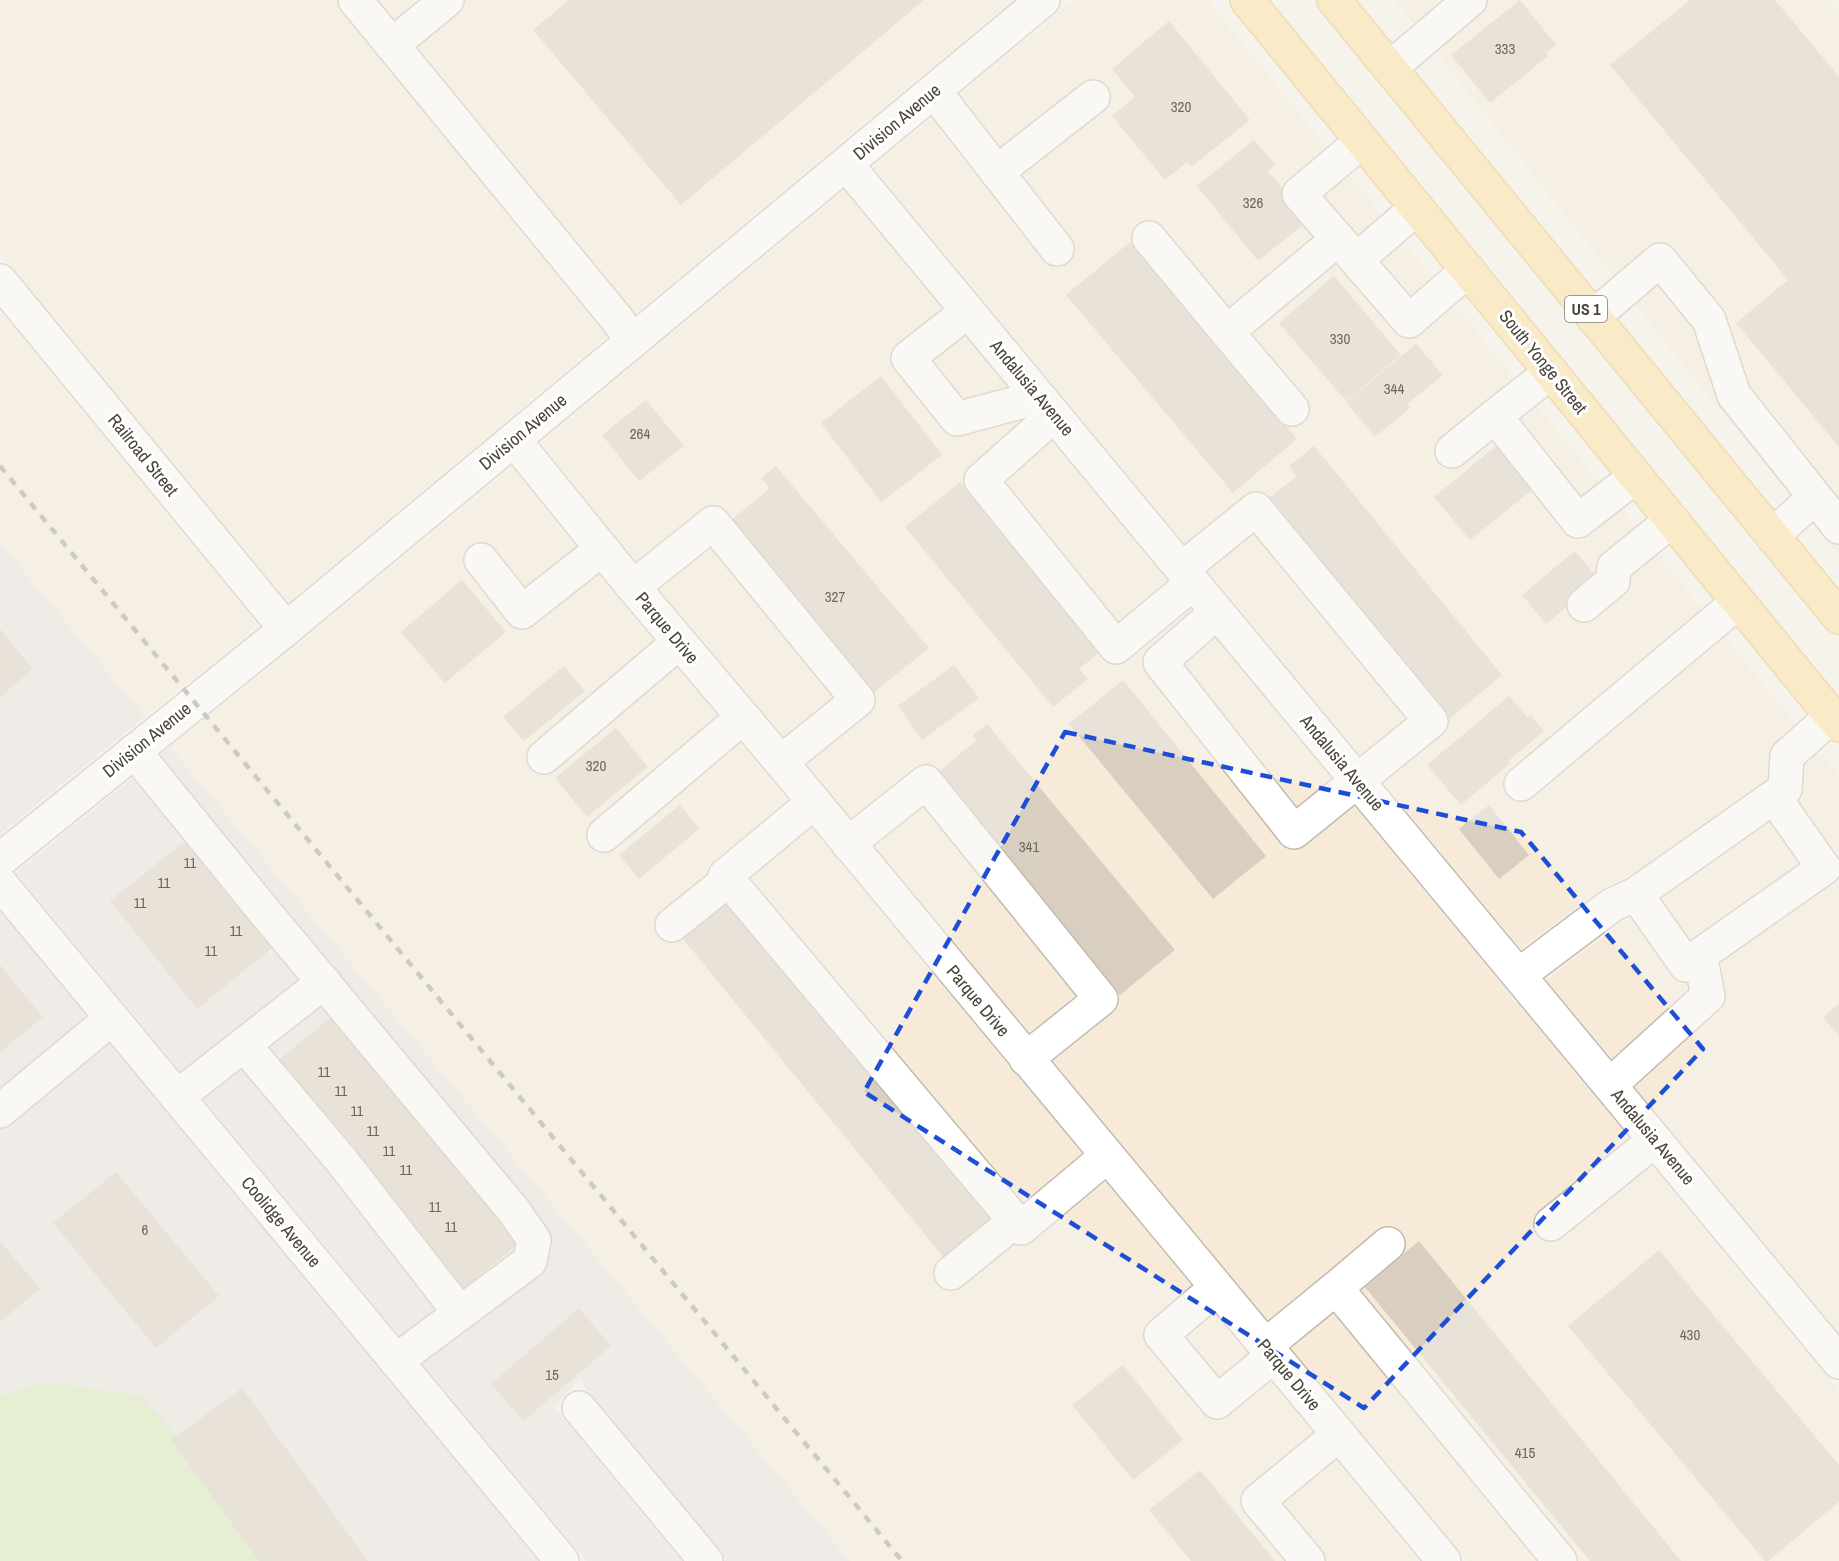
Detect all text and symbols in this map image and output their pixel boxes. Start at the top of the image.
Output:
house number: 333 [1495,38,1515,59]
street label: Division Avenue [848,78,946,166]
house number: 320 [1171,96,1191,117]
house number: 326 [1243,192,1263,213]
road number: US 1 [1565,296,1607,322]
street label: South Yonge Street [1494,304,1593,419]
house number: 330 [1330,328,1350,349]
street label: Andalusia Avenue [984,333,1080,441]
house number: 344 [1384,378,1404,399]
street label: Division Avenue [474,388,572,476]
street label: Railroad Street [102,408,184,501]
house number: 264 [630,423,650,444]
street label: Parque Drive [630,586,705,669]
house number: 327 [825,586,845,607]
street label: Division Avenue [97,696,196,783]
street label: Andalusia Avenue [1294,708,1390,816]
house number: 320 [586,755,606,776]
house number: 341 [1019,836,1039,857]
house number: 11 [184,852,197,873]
house number: 11 [158,872,171,893]
house number: 11 [134,892,147,913]
house number: 11 [230,920,243,941]
house number: 11 [205,940,218,961]
street label: Parque Drive [941,959,1016,1042]
house number: 11 [318,1061,331,1082]
house number: 11 [335,1080,348,1101]
street label: Andalusia Avenue [1605,1082,1701,1190]
house number: 11 [351,1100,364,1121]
house number: 11 [367,1120,380,1141]
house number: 11 [383,1140,396,1161]
house number: 11 [400,1159,413,1180]
street label: Coolidge Avenue [236,1171,327,1273]
house number: 11 [429,1196,442,1217]
house number: 11 [445,1216,458,1237]
house number: 6 [142,1219,149,1240]
house number: 430 [1680,1324,1700,1345]
street label: Parque Drive [1252,1333,1327,1416]
house number: 15 [545,1364,559,1385]
house number: 415 [1515,1442,1535,1463]

